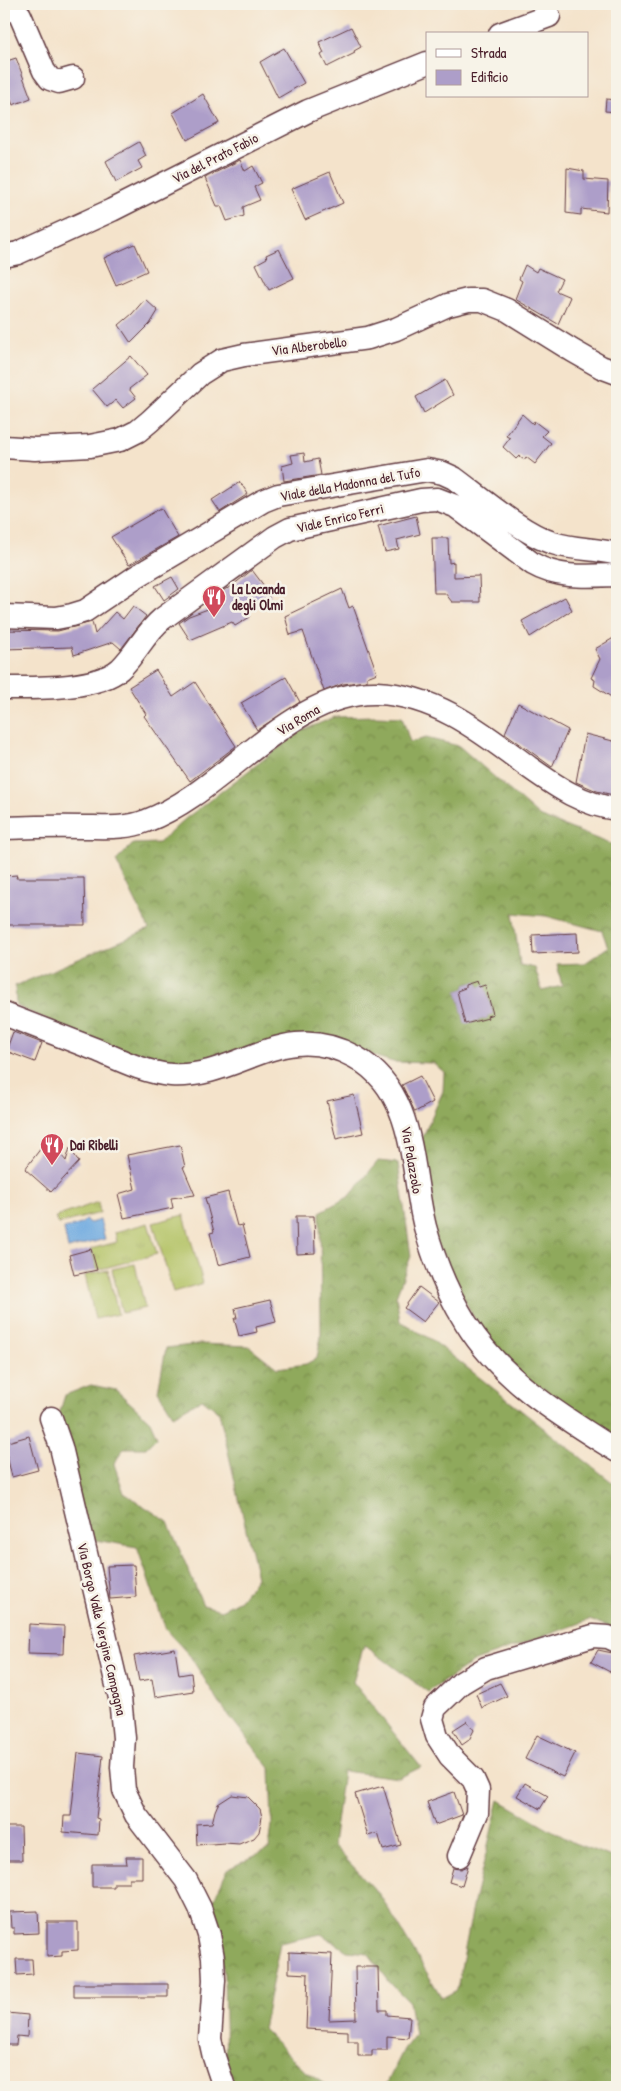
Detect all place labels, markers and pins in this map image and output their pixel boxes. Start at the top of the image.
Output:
place label: La Locanda degli Olmi [232,579,285,616]
restaurant icon: La Locanda degli Olmi [201,584,227,618]
restaurant icon: Dai Ribelli [39,1132,65,1166]
place label: Dai Ribelli [70,1135,119,1154]

